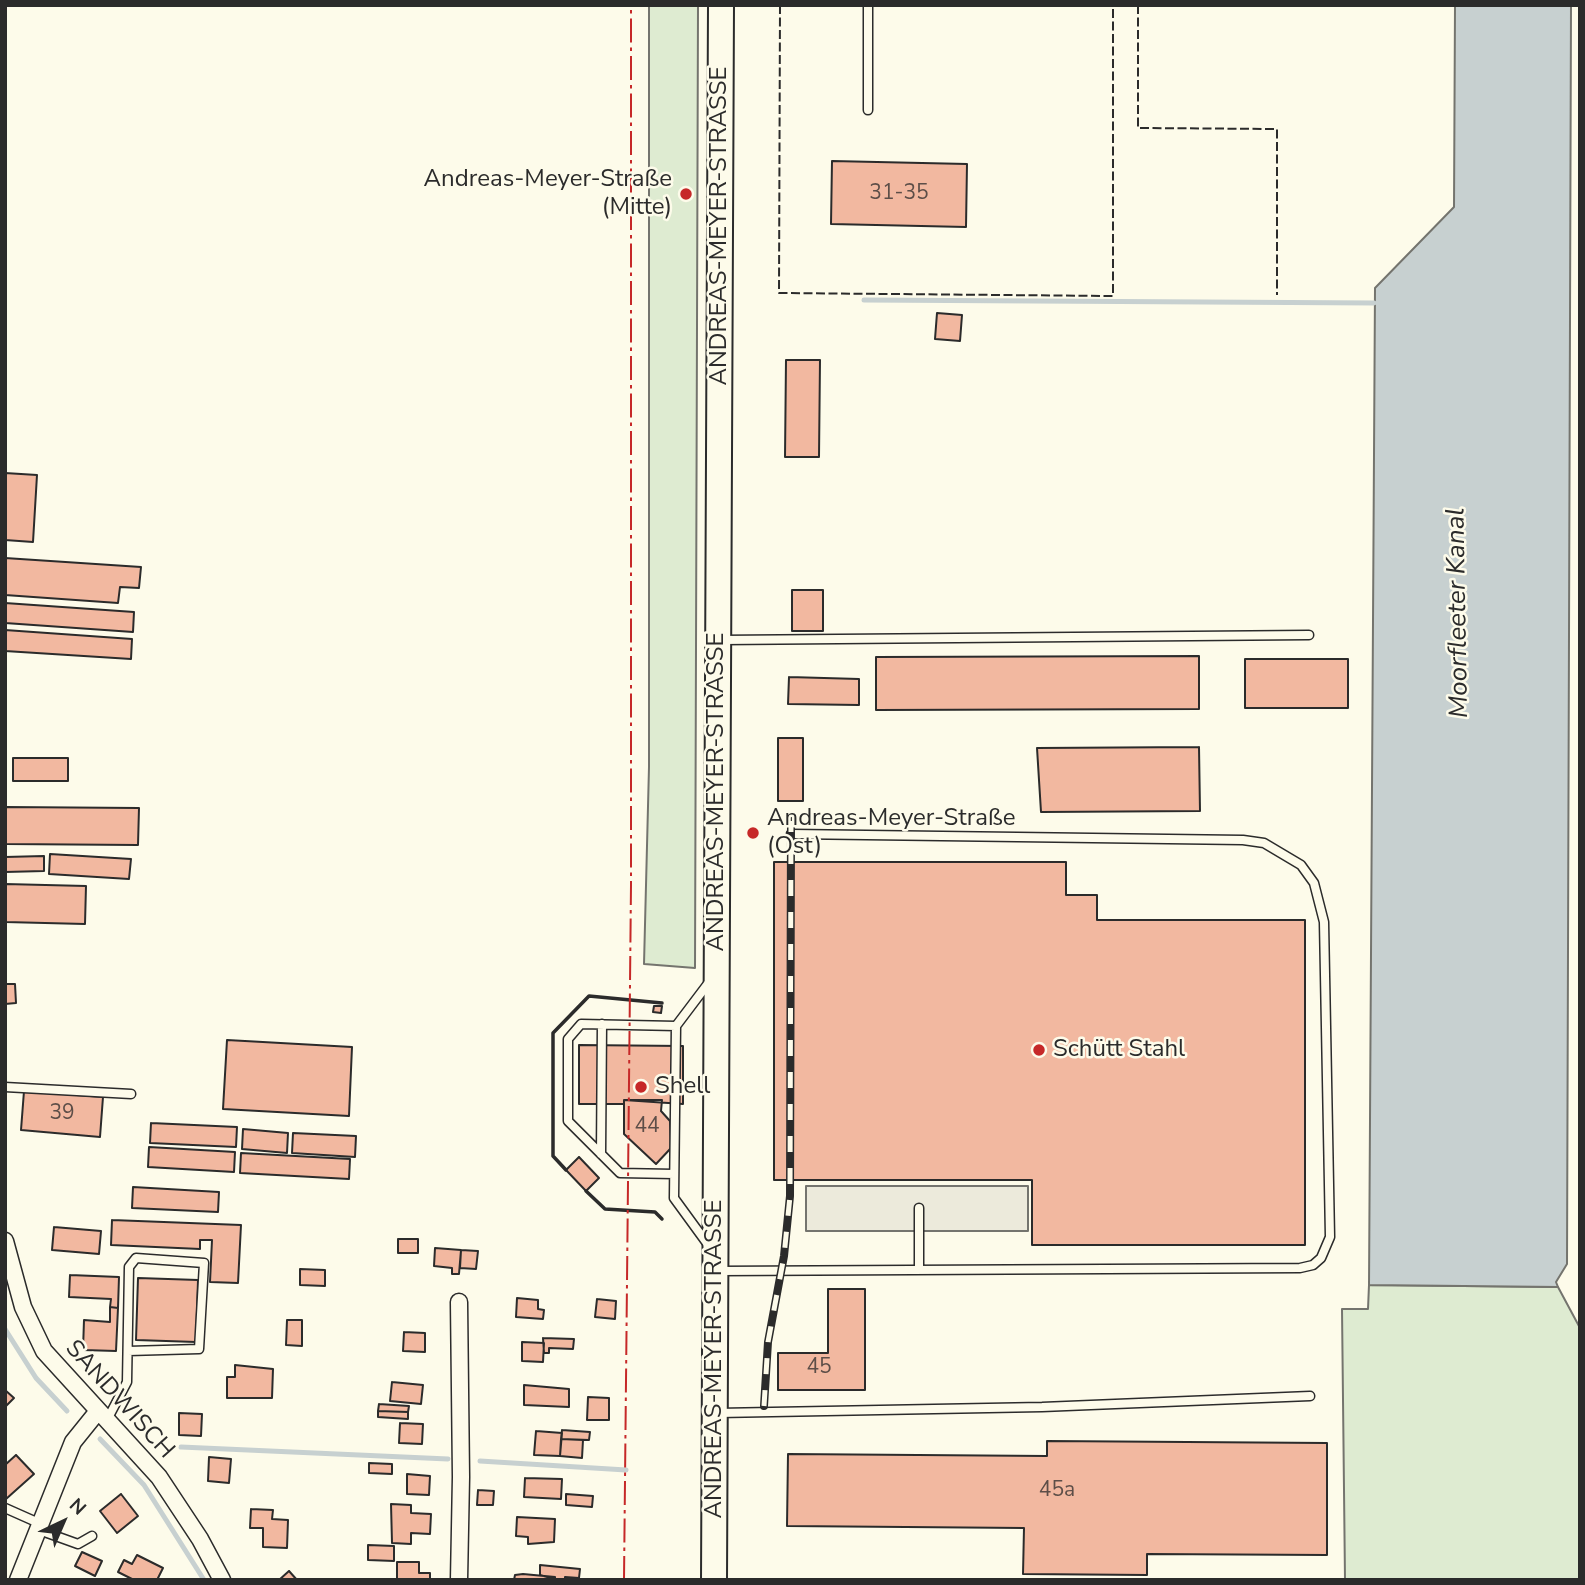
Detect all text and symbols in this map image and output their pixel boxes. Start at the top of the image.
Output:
street label: ANDREAS-MEYER-STRASSE [706,67,734,385]
place label: Andreas-Meyer-Straße (Mitte) [424,166,672,222]
house number: 31-35 [869,181,929,207]
marker: Andreas-Meyer-Straße (Mitte) [678,186,694,202]
water label: Moorfleeter Kanal [1442,508,1476,718]
street label: ANDREAS-MEYER-STRASSE [703,633,731,951]
place label: Andreas-Meyer-Straße (Ost) [767,805,1015,861]
marker: Andreas-Meyer-Straße (Ost) [745,825,761,841]
place label: Schütt Stahl [1053,1036,1185,1064]
marker: Schütt Stahl [1031,1042,1047,1058]
place label: Shell [655,1073,710,1101]
marker: Shell [633,1079,649,1095]
house number: 39 [49,1101,75,1127]
house number: 44 [634,1114,660,1140]
street label: ANDREAS-MEYER-STRASSE [701,1200,729,1518]
street label: SANDWISCH [58,1335,180,1465]
house number: 45 [806,1355,832,1381]
house number: 45a [1039,1478,1075,1504]
north arrow [28,1487,98,1557]
text: N [63,1493,92,1521]

